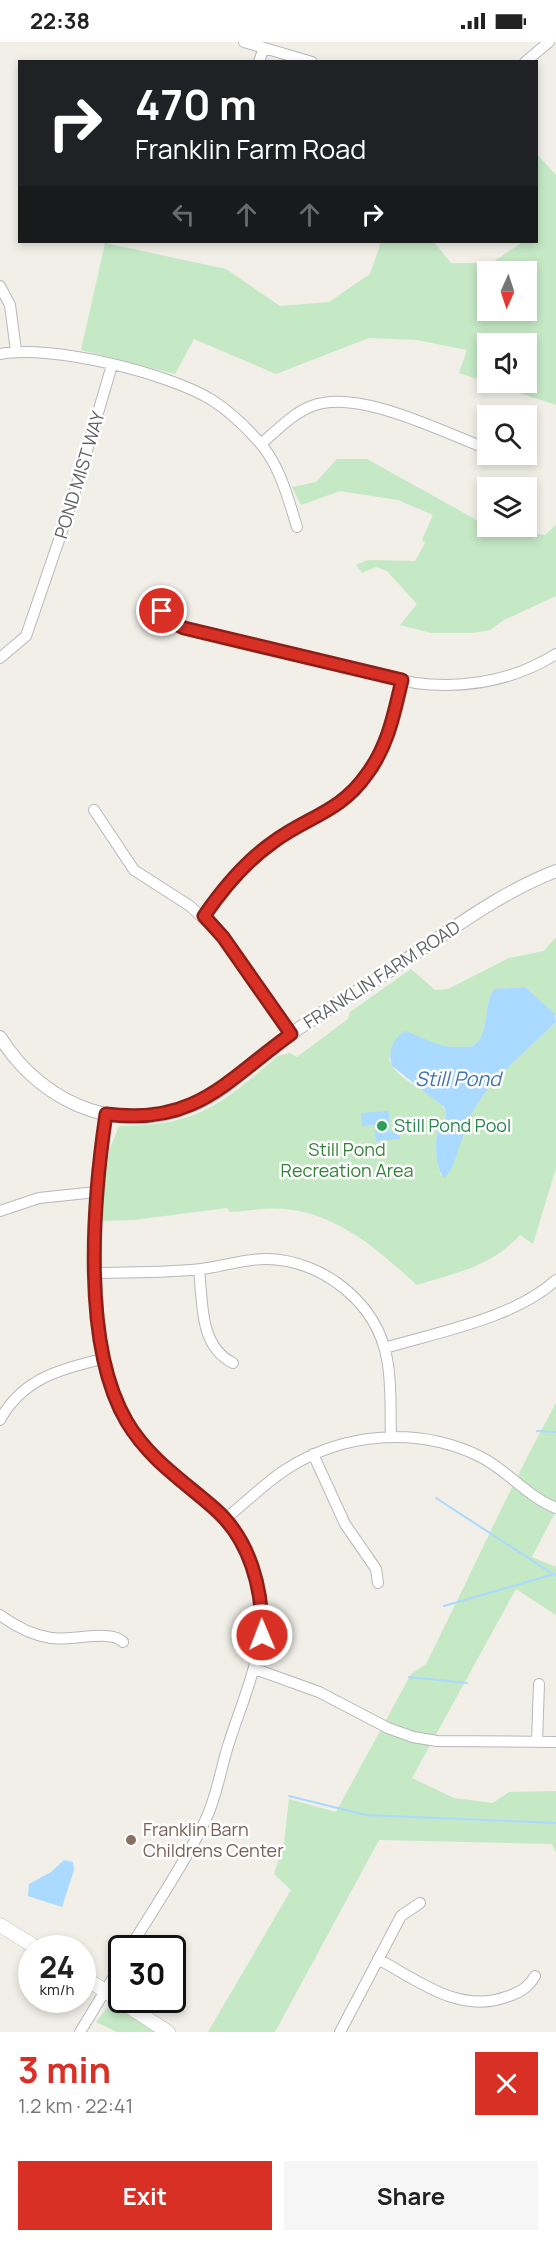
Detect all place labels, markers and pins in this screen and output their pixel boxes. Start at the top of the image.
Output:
pin [136,585,187,636]
place label: Still Pond Pool [394,1113,511,1137]
marker: Still Pond Pool [375,1119,389,1133]
place label: Franklin Barn Childrens Center [143,1817,284,1862]
marker: Franklin Barn Childrens Center [124,1833,138,1847]

